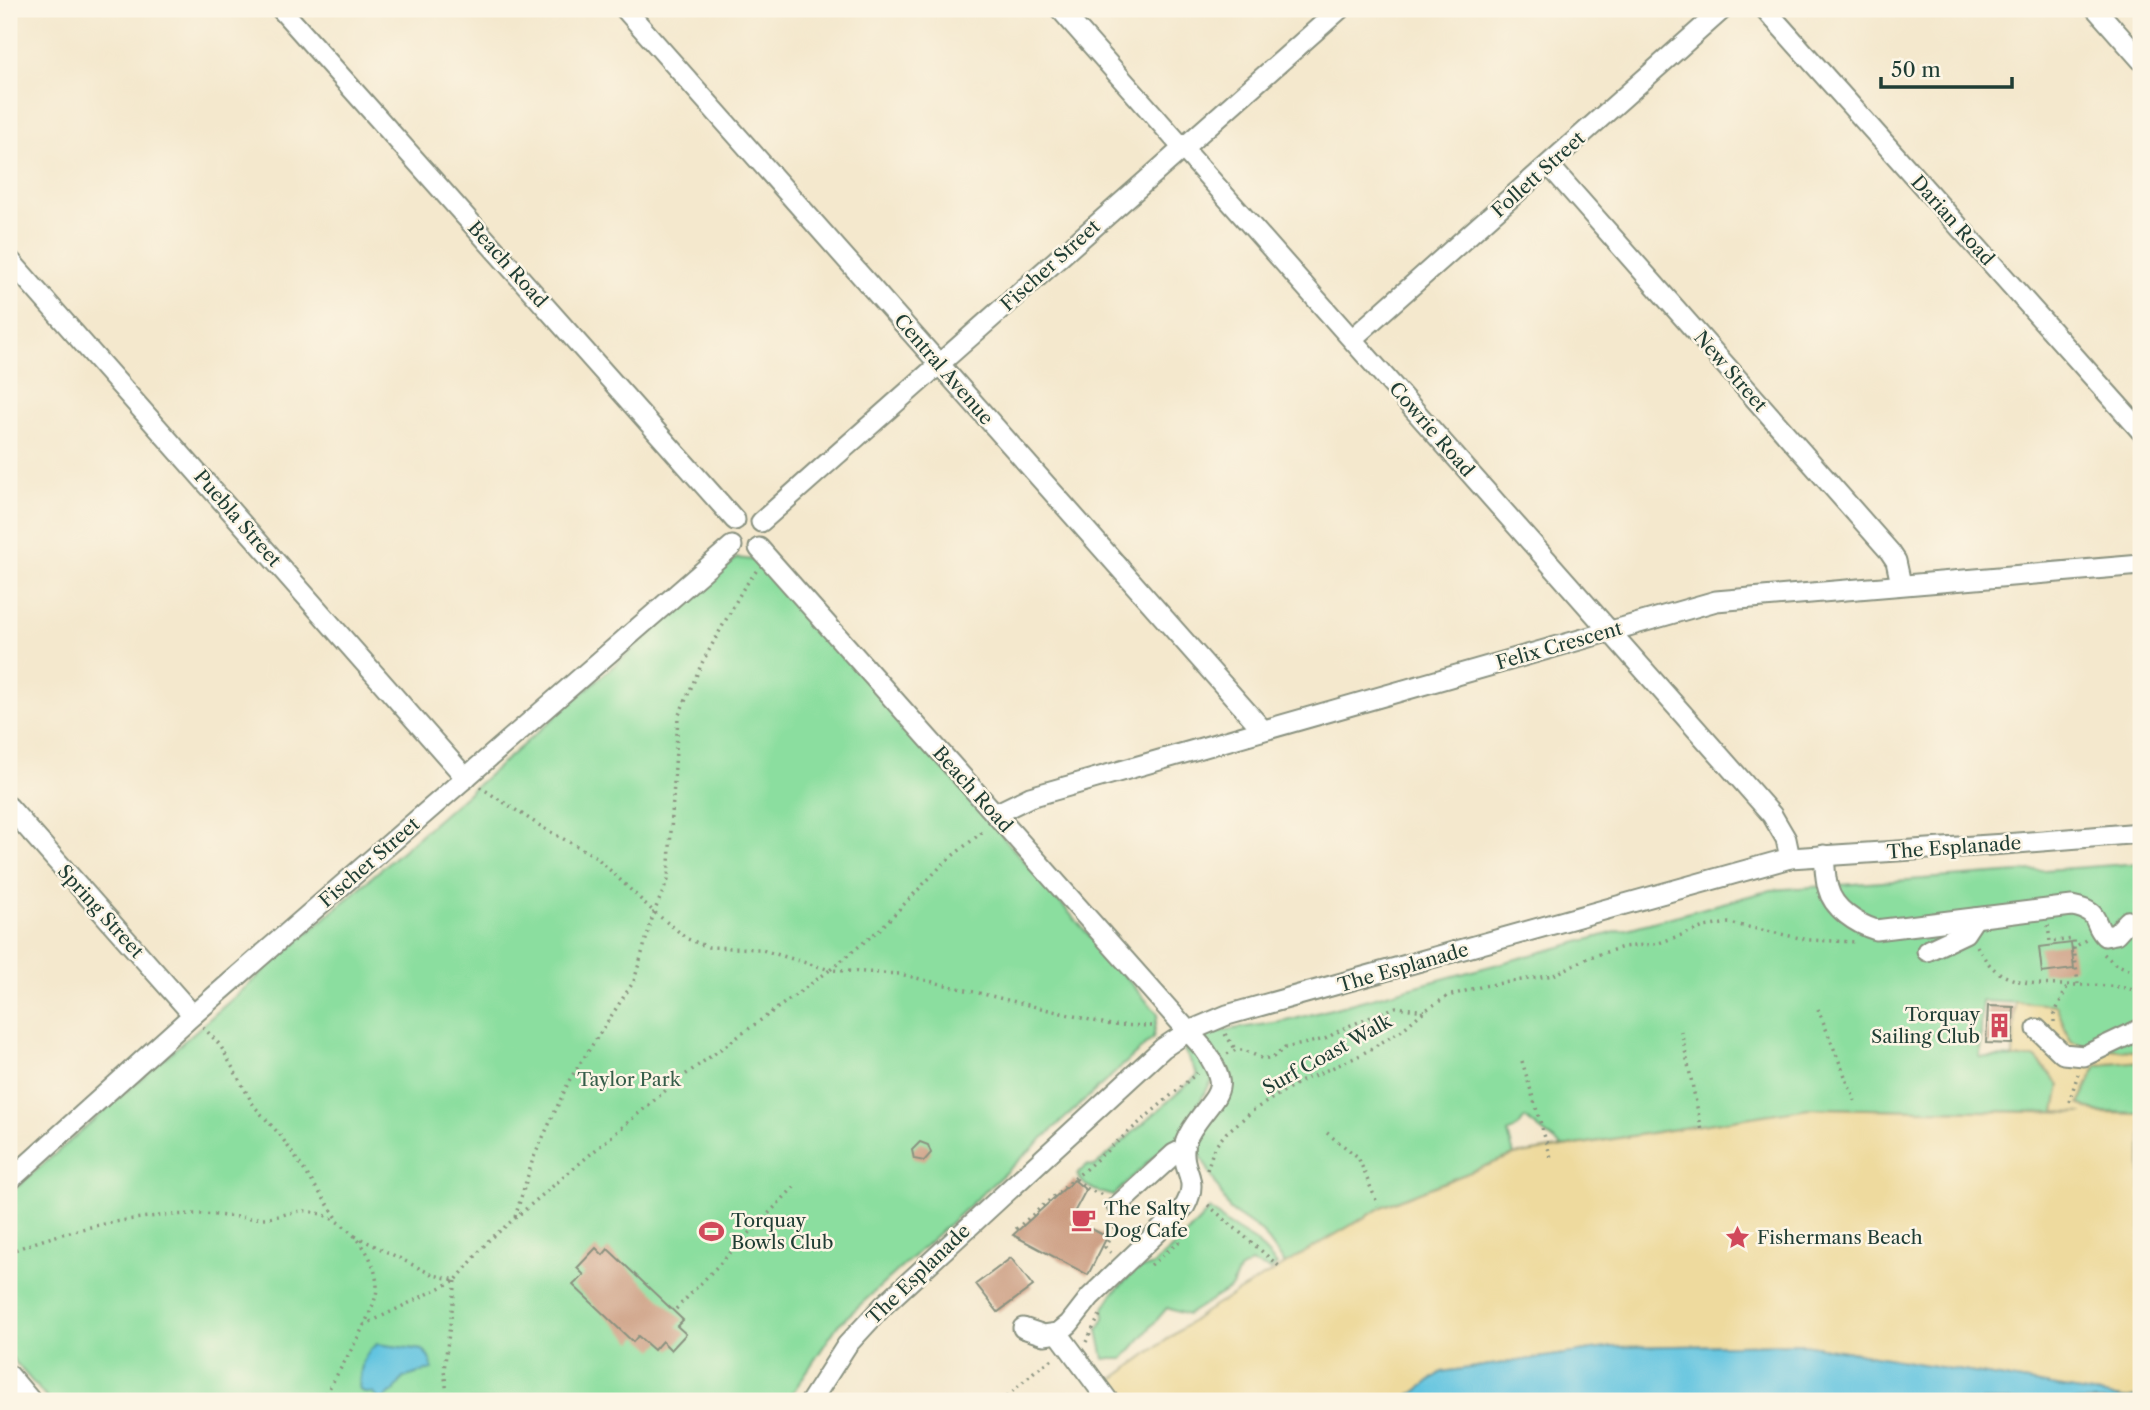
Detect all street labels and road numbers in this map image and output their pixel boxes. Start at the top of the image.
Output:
street label: Follett Street [1487,126,1590,222]
street label: Darian Road [1906,171,1999,270]
street label: Fischer Street [996,215,1105,316]
street label: Beach Road [463,217,553,312]
street label: Central Avenue [889,309,998,429]
street label: New Street [1689,326,1772,417]
street label: Cowrie Road [1384,377,1479,482]
street label: Puebla Street [189,465,286,572]
street label: Felix Crescent [1493,616,1625,674]
street label: Beach Road [928,742,1018,837]
street label: Fischer Street [314,812,424,912]
street label: The Esplanade [1886,831,2022,864]
street label: Spring Street [53,860,149,963]
street label: The Esplanade [1335,938,1471,997]
street label: Surf Coast Walk [1259,1009,1397,1099]
street label: The Esplanade [862,1219,975,1329]

